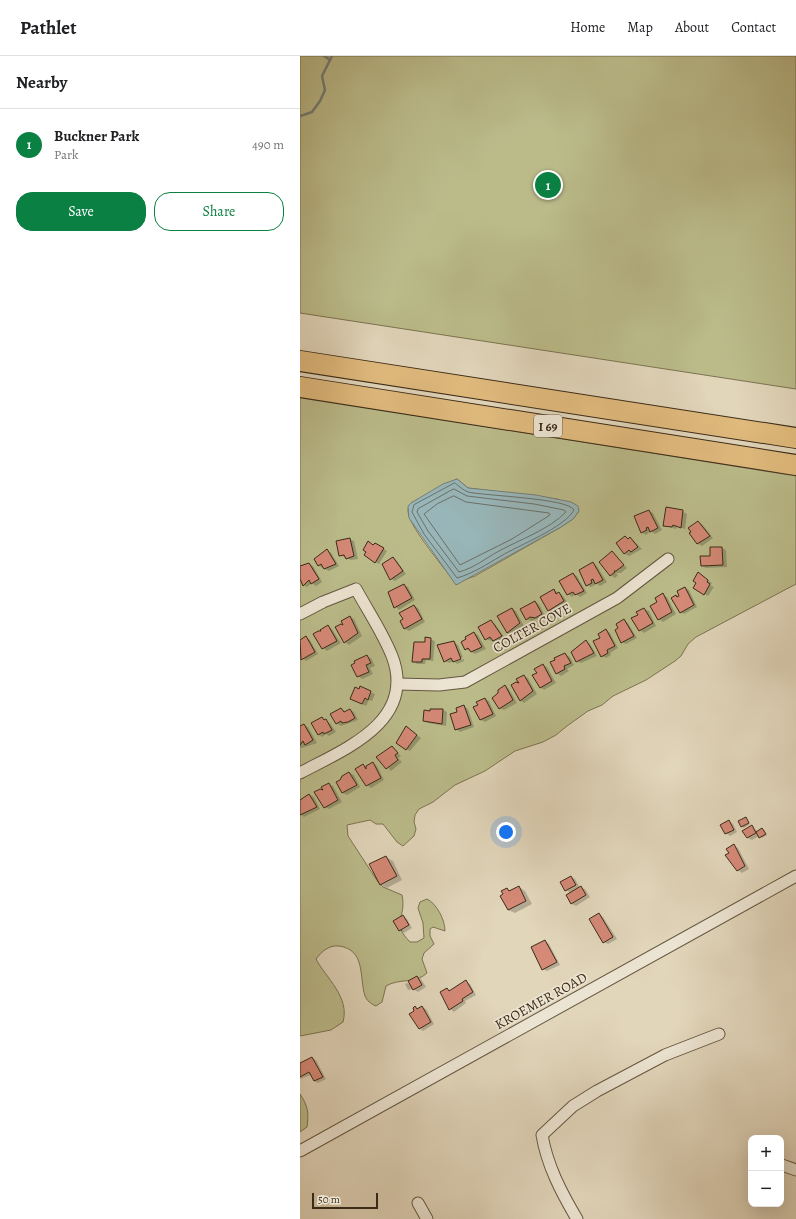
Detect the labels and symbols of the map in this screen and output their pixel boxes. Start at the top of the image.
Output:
pin: 1 [535,170,561,200]
road number: I 69 [534,415,562,437]
street label: COLTER COVE [489,599,575,657]
your location [496,822,516,842]
street label: KROEMER ROAD [492,968,591,1034]
scale bar [312,1191,378,1210]

